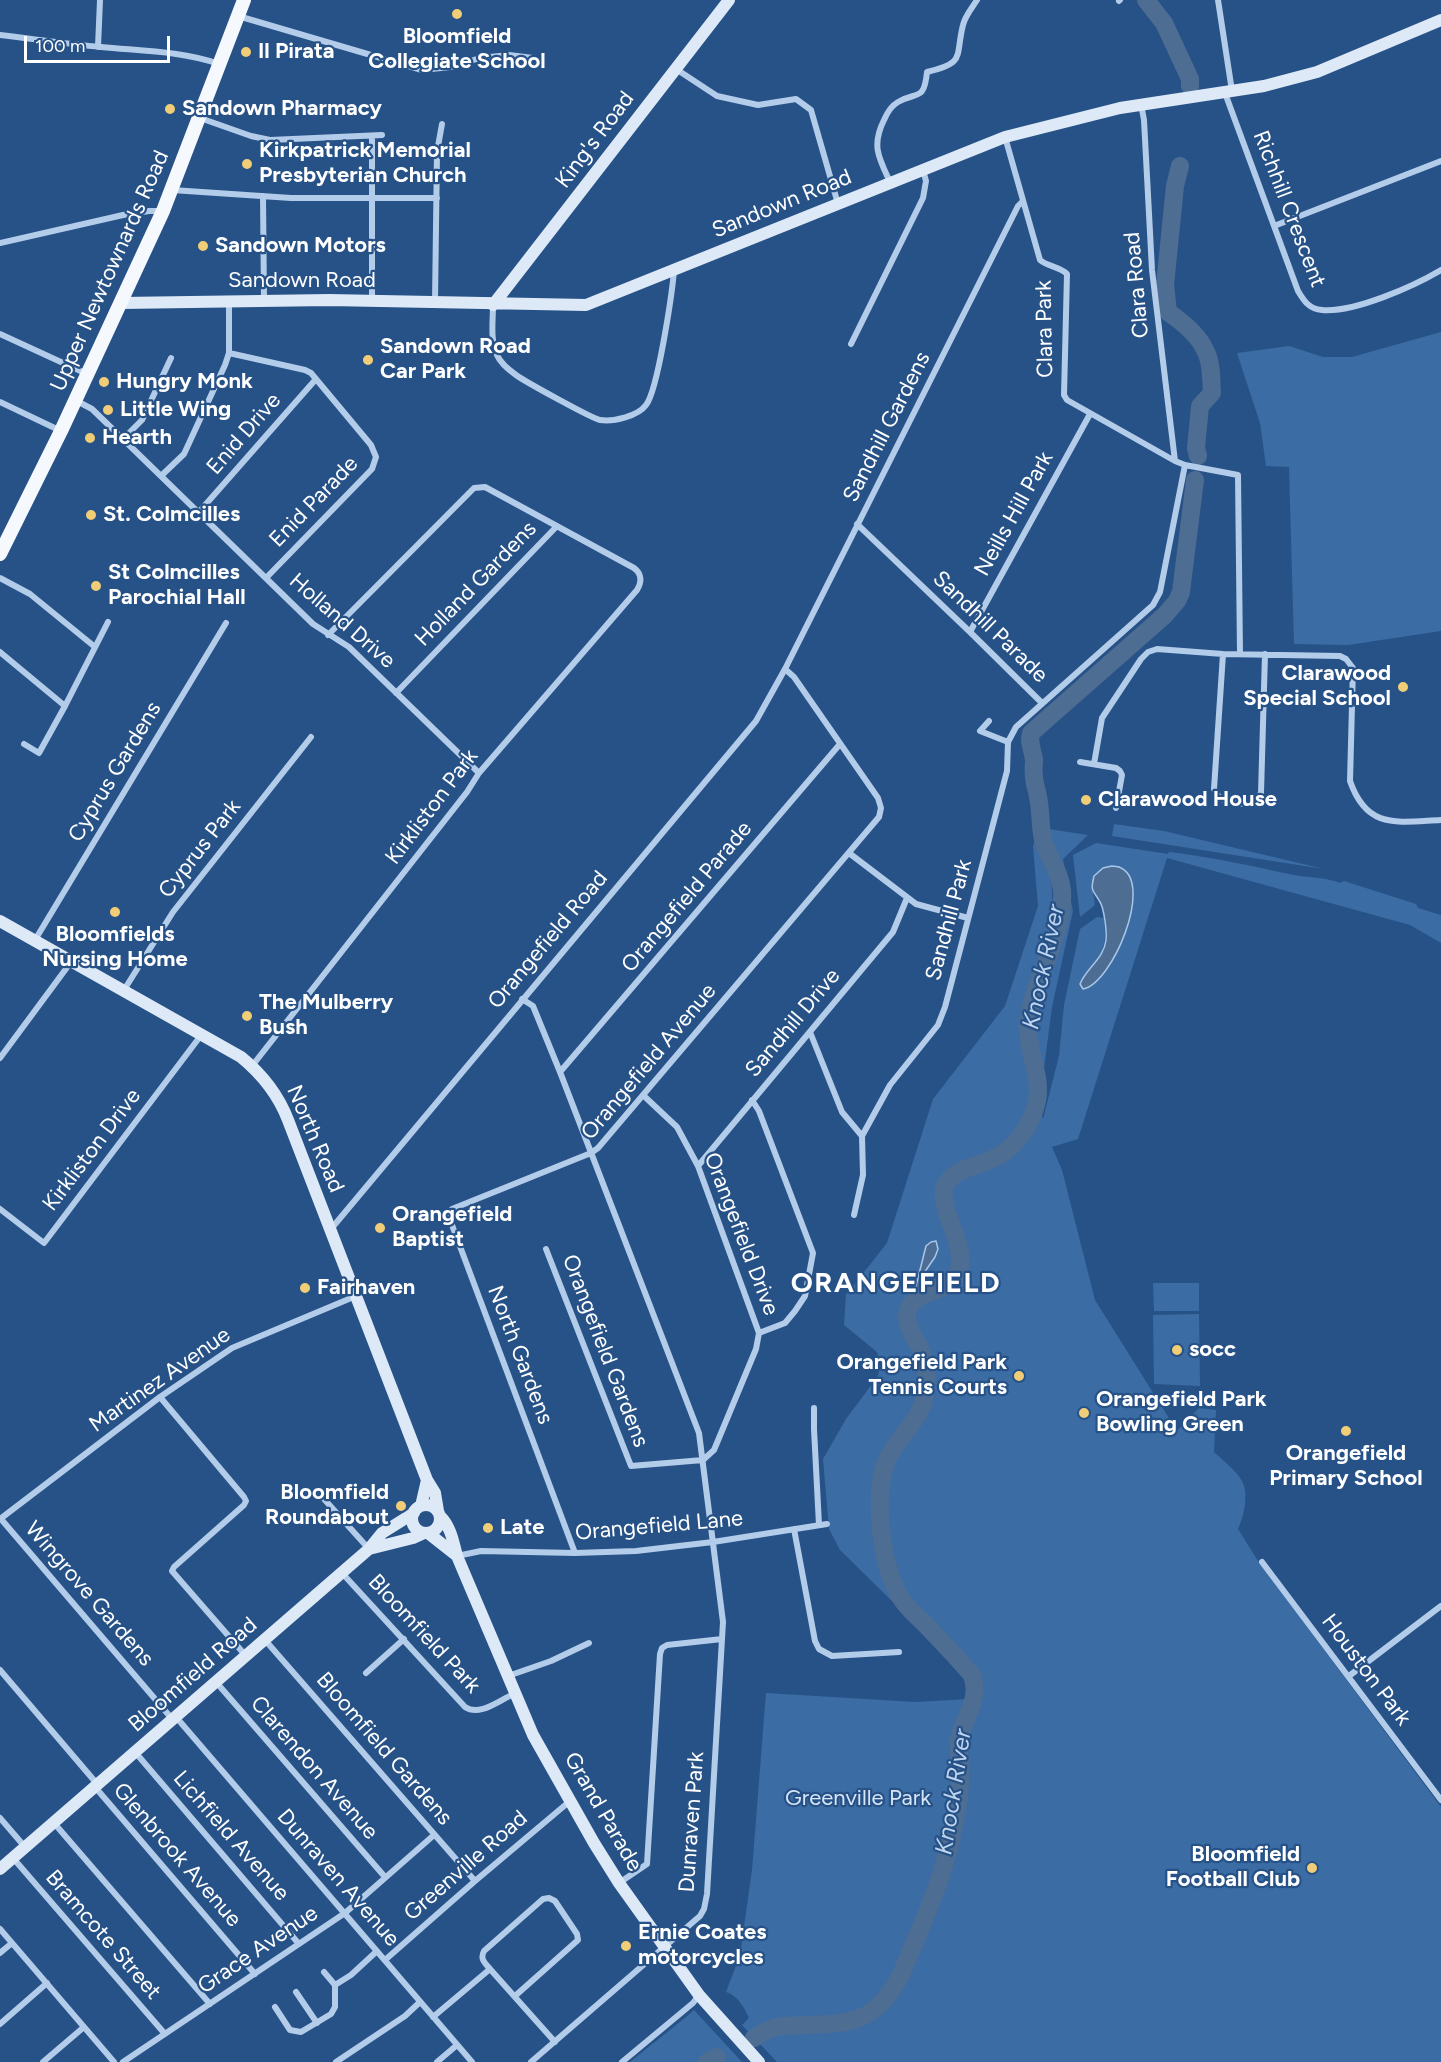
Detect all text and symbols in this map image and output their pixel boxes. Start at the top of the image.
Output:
marker: Bloomfield Collegiate School [450,7,464,21]
scale bar [27,24,172,62]
place label: Bloomfield Collegiate School [368,24,546,76]
text: 100 m [35,35,85,57]
place label: Il Pirata [258,39,334,65]
marker: Il Pirata [239,45,253,59]
street label: King's Road [550,86,640,194]
place label: Sandown Pharmacy [182,96,382,122]
marker: Sandown Pharmacy [163,102,177,116]
street label: Richhill Crescent [1247,127,1331,291]
place label: Kirkpatrick Memorial Presbyterian Church [259,138,471,190]
street label: Upper Newtownards Road [45,147,175,395]
marker: Kirkpatrick Memorial Presbyterian Church [240,157,254,171]
street label: Sandown Road [708,164,856,244]
street label: Clara Road [1119,231,1155,339]
place label: Sandown Motors [215,233,386,259]
marker: Sandown Motors [196,239,210,253]
street label: Sandown Road [228,268,376,294]
street label: Clara Park [1031,280,1059,378]
place label: Sandown Road Car Park [380,334,531,386]
street label: Sandhill Gardens [838,347,936,507]
marker: Sandown Road Car Park [361,353,375,367]
place label: Hungry Monk [116,369,253,395]
marker: Hungry Monk [97,375,111,389]
street label: Enid Drive [201,388,287,480]
place label: Little Wing [120,397,231,423]
marker: Little Wing [101,403,115,417]
place label: Hearth [102,425,172,451]
marker: Hearth [83,431,97,445]
street label: Neills Hill Park [969,447,1059,581]
street label: Enid Parade [264,451,364,553]
place label: St. Colmcilles [103,502,240,528]
marker: St. Colmcilles [84,508,98,522]
street label: Holland Gardens [410,516,542,652]
place label: St Colmcilles Parochial Hall [108,560,246,612]
street label: Sandhill Parade [927,566,1053,688]
street label: Holland Drive [284,568,400,674]
marker: St Colmcilles Parochial Hall [89,579,103,593]
place label: Clarawood Special School [1243,661,1391,712]
marker: Clarawood Special School [1396,680,1410,694]
street label: Cyprus Gardens [63,697,167,847]
street label: Kirkliston Park [380,744,484,870]
place label: Clarawood House [1098,787,1277,813]
marker: Clarawood House [1079,793,1093,807]
street label: Cyprus Park [153,795,247,903]
street label: Orangefield Parade [616,816,758,978]
street label: Sandhill Park [920,857,978,983]
street label: Orangefield Road [483,866,613,1014]
water label: Knock River [1017,902,1071,1032]
marker: Bloomfields Nursing Home [108,905,122,919]
place label: Bloomfields Nursing Home [42,922,188,974]
street label: Sandhill Drive [740,963,846,1083]
street label: Orangefield Avenue [576,979,722,1145]
place label: The Mulberry Bush [259,990,393,1042]
marker: The Mulberry Bush [240,1009,254,1023]
street label: North Road [281,1081,349,1197]
street label: Kirkliston Drive [37,1084,147,1216]
street label: Orangefield Drive [698,1149,784,1319]
place label: Orangefield Baptist [392,1202,512,1254]
marker: Orangefield Baptist [373,1221,387,1235]
street label: Orangefield Gardens [556,1251,654,1451]
district label: ORANGEFIELD [791,1267,1001,1301]
place label: Fairhaven [317,1275,415,1301]
marker: Fairhaven [298,1281,312,1295]
street label: North Gardens [482,1282,558,1428]
street label: Martinez Avenue [85,1322,235,1438]
place label: socc [1189,1337,1236,1363]
marker: socc [1170,1343,1184,1357]
place label: Orangefield Park Tennis Courts [836,1350,1007,1402]
marker: Orangefield Park Tennis Courts [1012,1369,1026,1383]
place label: Orangefield Park Bowling Green [1096,1387,1267,1438]
marker: Orangefield Park Bowling Green [1077,1406,1091,1420]
marker: Orangefield Primary School [1339,1424,1353,1438]
place label: Orangefield Primary School [1269,1441,1423,1492]
place label: Bloomfield Roundabout [265,1480,389,1532]
marker: Bloomfield Roundabout [394,1499,408,1513]
street label: Orangefield Lane [574,1506,744,1546]
place label: Late [500,1515,544,1541]
street label: Wingrove Gardens [19,1516,159,1672]
marker: Late [481,1521,495,1535]
street label: Bloomfield Park [362,1569,486,1699]
street label: Houston Park [1316,1609,1416,1731]
street label: Bloomfield Road [123,1612,263,1738]
street label: Bloomfield Gardens [310,1667,458,1831]
street label: Clarendon Avenue [245,1691,383,1845]
water label: Knock River [930,1727,978,1857]
street label: Grand Parade [558,1748,648,1876]
street label: Dunraven Park [674,1751,710,1893]
street label: Lichfield Avenue [167,1766,295,1906]
street label: Glenbrook Avenue [107,1778,247,1932]
park label: Greenville Park [785,1786,931,1812]
street label: Dunraven Avenue [271,1804,405,1952]
street label: Greenville Road [399,1805,533,1927]
place label: Bloomfield Football Club [1166,1842,1300,1894]
marker: Bloomfield Football Club [1305,1861,1319,1875]
street label: Bramcote Street [40,1865,166,2005]
street label: Grace Avenue [193,1900,323,2000]
place label: Ernie Coates motorcycles [638,1920,767,1972]
marker: Ernie Coates motorcycles [619,1939,633,1953]

